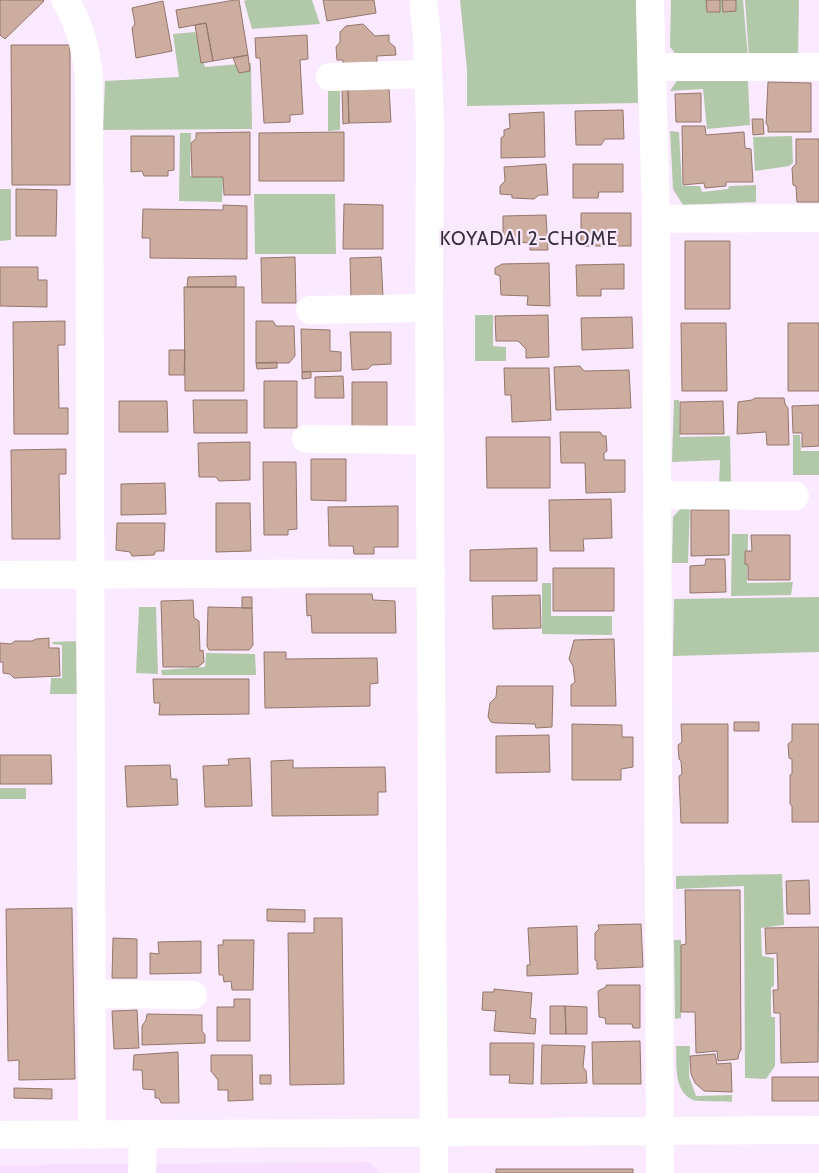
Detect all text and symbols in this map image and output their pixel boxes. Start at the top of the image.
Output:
district label: KOYADAI 2-CHOME [440,227,618,250]

